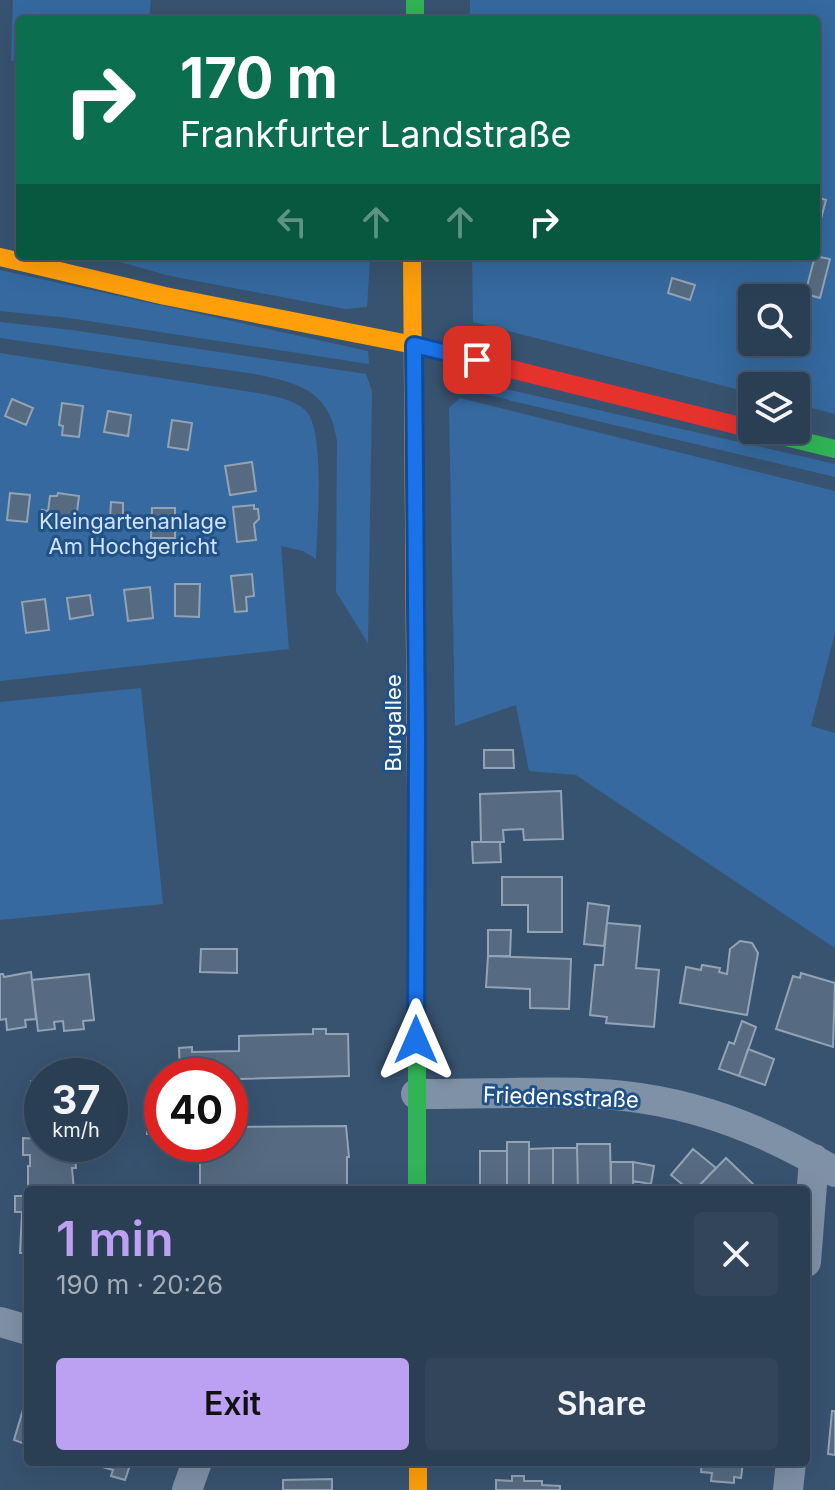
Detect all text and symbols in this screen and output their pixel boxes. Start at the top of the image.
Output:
text: 170 m [180,44,338,112]
icon: right [48,48,152,152]
text: Frankfurter Landstraße [180,112,571,156]
icon: left [270,200,314,244]
icon: ahead [354,200,398,244]
icon: ahead [438,200,482,244]
icon: right [522,200,566,244]
map controls [738,284,810,444]
button: search [738,284,810,356]
pin [443,326,511,394]
icon: arrive [455,338,499,382]
button: layers [738,372,810,444]
park label: Kleingartenanlage Am Hochgericht [39,508,227,559]
street label: Burgallee [380,674,406,772]
position arrow [374,998,458,1082]
speed limit sign: 40 [144,1058,248,1162]
text: 37 [51,1075,101,1124]
street label: Friedensstraße [483,1081,639,1113]
text: km/h [52,1118,100,1142]
text: 1 min [56,1209,174,1268]
button: close [694,1212,778,1296]
text: 190 m · 20:26 [56,1269,223,1300]
button: Exit [56,1358,409,1450]
button: Share [425,1358,778,1450]

